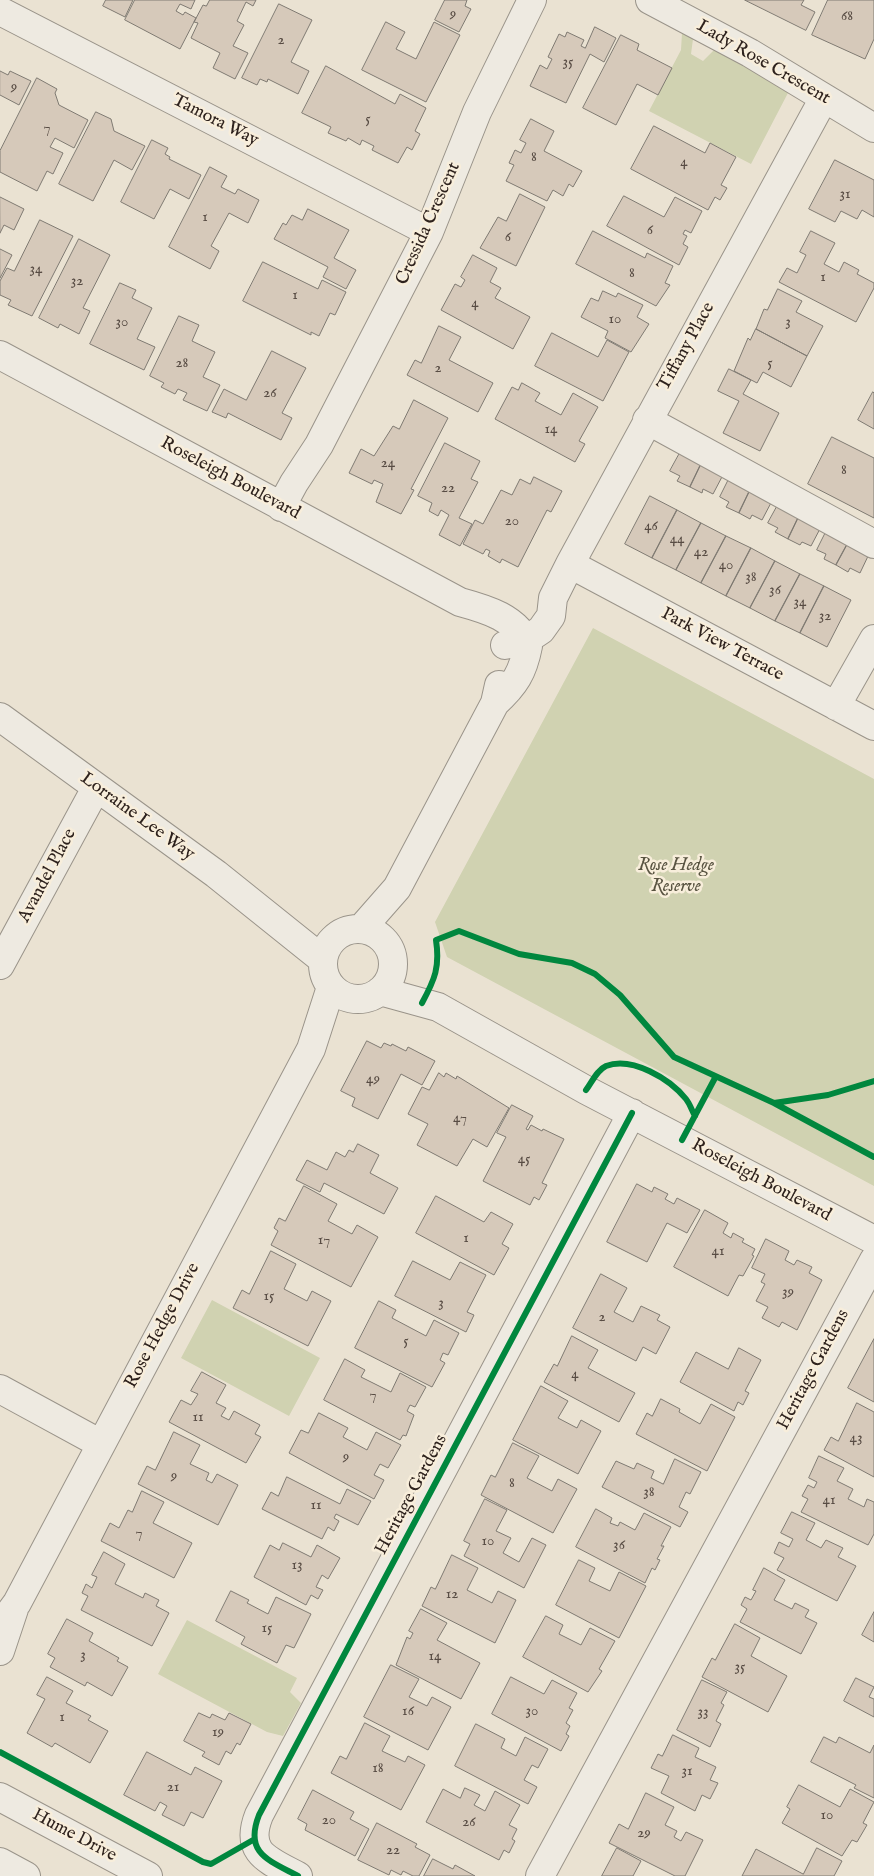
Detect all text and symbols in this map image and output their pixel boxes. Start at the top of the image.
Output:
house number: 9 [450,6,456,24]
house number: 68 [841,8,853,26]
street label: Lady Rose Crescent [692,16,834,110]
house number: 2 [277,32,285,50]
house number: 35 [562,54,574,72]
house number: 9 [11,79,17,97]
street label: Tamora Way [168,90,262,152]
house number: 5 [365,111,371,129]
house number: 7 [43,120,51,138]
house number: 8 [531,149,537,167]
house number: 4 [680,154,688,172]
street label: Cressida Crescent [392,159,466,289]
house number: 31 [839,186,851,204]
house number: 1 [202,209,208,227]
house number: 6 [647,222,653,240]
house number: 6 [505,229,511,247]
house number: 34 [30,261,42,279]
house number: 8 [629,265,635,283]
house number: 1 [820,269,826,287]
house number: 32 [71,273,83,291]
house number: 1 [292,287,298,305]
house number: 4 [471,295,479,313]
street label: Tiffany Place [654,299,720,395]
house number: 10 [609,311,621,329]
house number: 30 [116,314,128,332]
house number: 3 [785,314,791,332]
house number: 28 [176,355,188,373]
house number: 5 [767,355,773,373]
house number: 2 [434,360,442,378]
house number: 26 [263,385,277,403]
house number: 14 [545,421,557,439]
street label: Roseleigh Boulevard [157,433,303,525]
house number: 24 [381,455,395,473]
house number: 8 [841,462,847,480]
house number: 22 [441,480,455,498]
house number: 20 [505,513,519,531]
house number: 46 [644,518,658,536]
house number: 44 [670,531,684,549]
house number: 42 [694,544,708,562]
house number: 40 [719,557,733,575]
house number: 38 [745,569,757,587]
house number: 36 [769,582,781,600]
house number: 34 [794,594,806,612]
street label: Park View Terrace [657,604,787,686]
house number: 32 [819,608,831,626]
street label: Lorraine Lee Way [76,768,198,866]
street label: Avandel Place [14,826,82,926]
park label: Rose Hedge Reserve [638,855,714,898]
house number: 49 [366,1071,380,1089]
house number: 47 [453,1110,467,1128]
street label: Roseleigh Boulevard [688,1135,834,1227]
house number: 45 [518,1151,530,1169]
house number: 1 [463,1230,469,1248]
house number: 17 [318,1232,330,1250]
house number: 41 [712,1243,724,1261]
street label: Rose Hedge Drive [121,1260,205,1392]
house number: 39 [782,1284,794,1302]
house number: 15 [263,1288,275,1306]
house number: 3 [438,1295,444,1313]
street label: Heritage Gardens [773,1306,855,1434]
house number: 2 [598,1309,606,1327]
house number: 5 [403,1333,409,1351]
house number: 4 [571,1366,579,1384]
house number: 7 [369,1387,377,1405]
house number: 11 [192,1409,204,1427]
house number: 43 [850,1430,862,1448]
street label: Heritage Gardens [371,1431,453,1559]
house number: 9 [343,1449,349,1467]
house number: 9 [171,1468,177,1486]
house number: 8 [509,1475,515,1493]
house number: 38 [643,1484,655,1502]
house number: 41 [823,1492,835,1510]
house number: 11 [310,1497,322,1515]
house number: 7 [135,1525,143,1543]
house number: 10 [482,1533,494,1551]
house number: 36 [613,1537,625,1555]
house number: 13 [291,1557,303,1575]
house number: 12 [446,1586,458,1604]
house number: 15 [261,1620,273,1638]
house number: 3 [80,1647,86,1665]
house number: 14 [429,1648,441,1666]
house number: 35 [734,1659,746,1677]
house number: 16 [402,1703,414,1721]
house number: 30 [526,1703,538,1721]
house number: 33 [697,1704,709,1722]
house number: 1 [59,1709,65,1727]
house number: 19 [212,1724,224,1742]
house number: 18 [372,1760,384,1778]
house number: 31 [681,1763,693,1781]
house number: 21 [167,1779,179,1797]
street label: Hume Drive [28,1805,120,1867]
house number: 10 [821,1807,833,1825]
house number: 20 [322,1812,336,1830]
house number: 26 [462,1814,476,1832]
house number: 29 [637,1825,651,1843]
house number: 22 [386,1842,400,1860]

